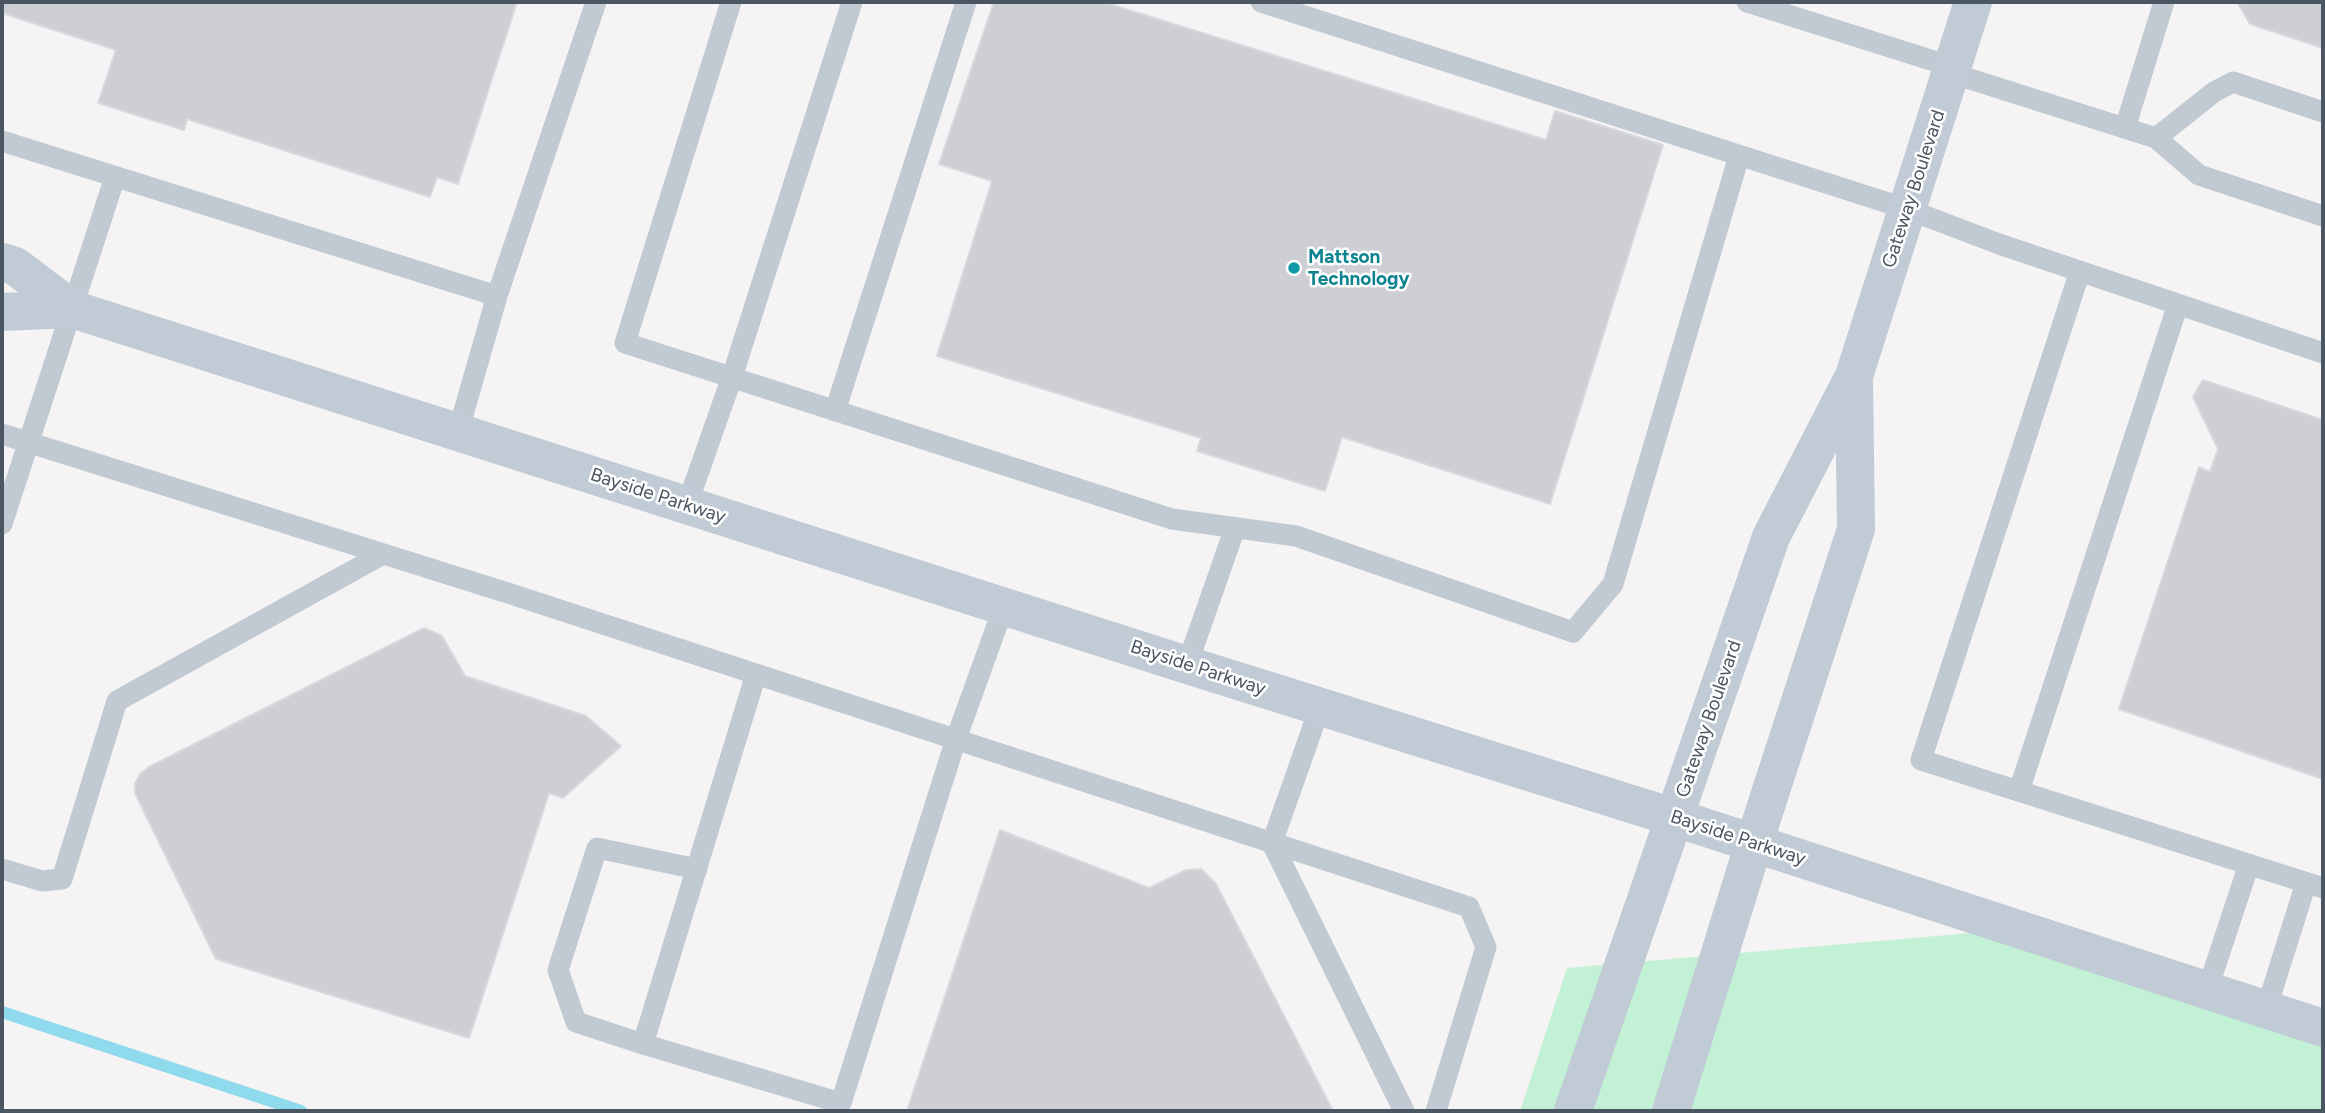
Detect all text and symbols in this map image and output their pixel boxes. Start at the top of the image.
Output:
street label: Gateway Boulevard [1878,107,1950,271]
place label: Mattson Technology [1308,246,1409,290]
marker: Mattson Technology [1286,260,1302,276]
street label: Bayside Parkway [587,463,729,529]
street label: Bayside Parkway [1127,635,1269,701]
street label: Gateway Boulevard [1671,637,1747,801]
street label: Bayside Parkway [1667,805,1809,871]

